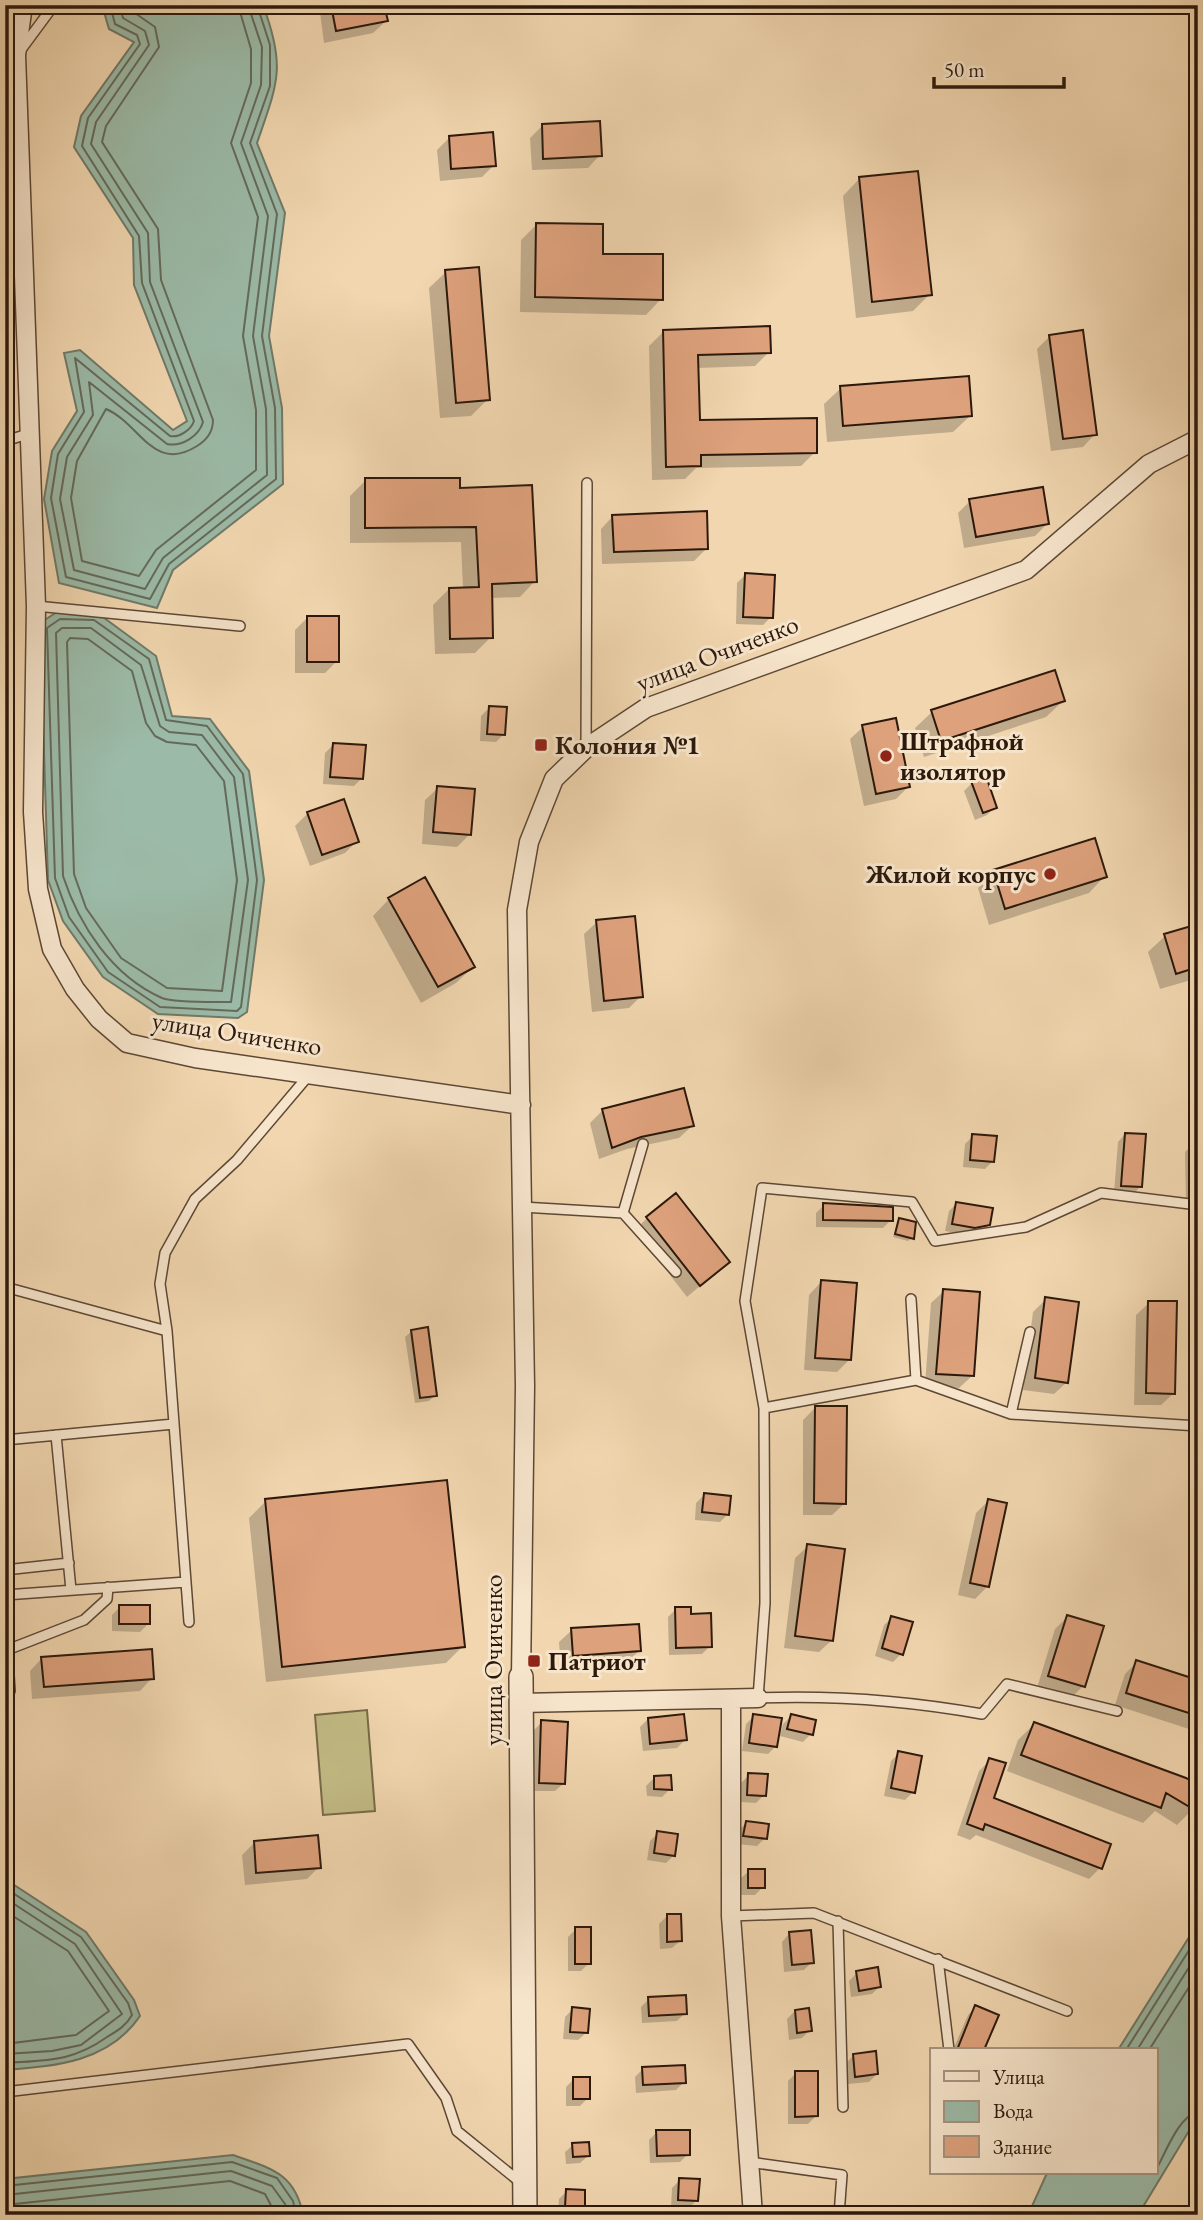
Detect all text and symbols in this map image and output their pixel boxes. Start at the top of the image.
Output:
scale bar [934,46,1063,90]
text: 50 m [944,56,985,83]
street label: улица Очиченко [631,606,803,700]
place label: Штрафной изолятор [900,724,1024,788]
place label: Колония №1 [555,728,700,762]
marker: Колония №1 [533,737,549,753]
marker: Штрафной изолятор [878,748,894,764]
place label: Жилой корпус [865,857,1036,891]
marker: Жилой корпус [1042,866,1058,882]
street label: улица Очиченко [150,1003,324,1063]
street label: улица Очиченко [476,1574,510,1746]
place label: Патриот [548,1644,646,1678]
marker: Патриот [526,1653,542,1669]
legend [930,2048,1158,2174]
text: Улица [992,2063,1045,2090]
text: Вода [993,2097,1034,2124]
text: Здание [993,2133,1052,2160]

